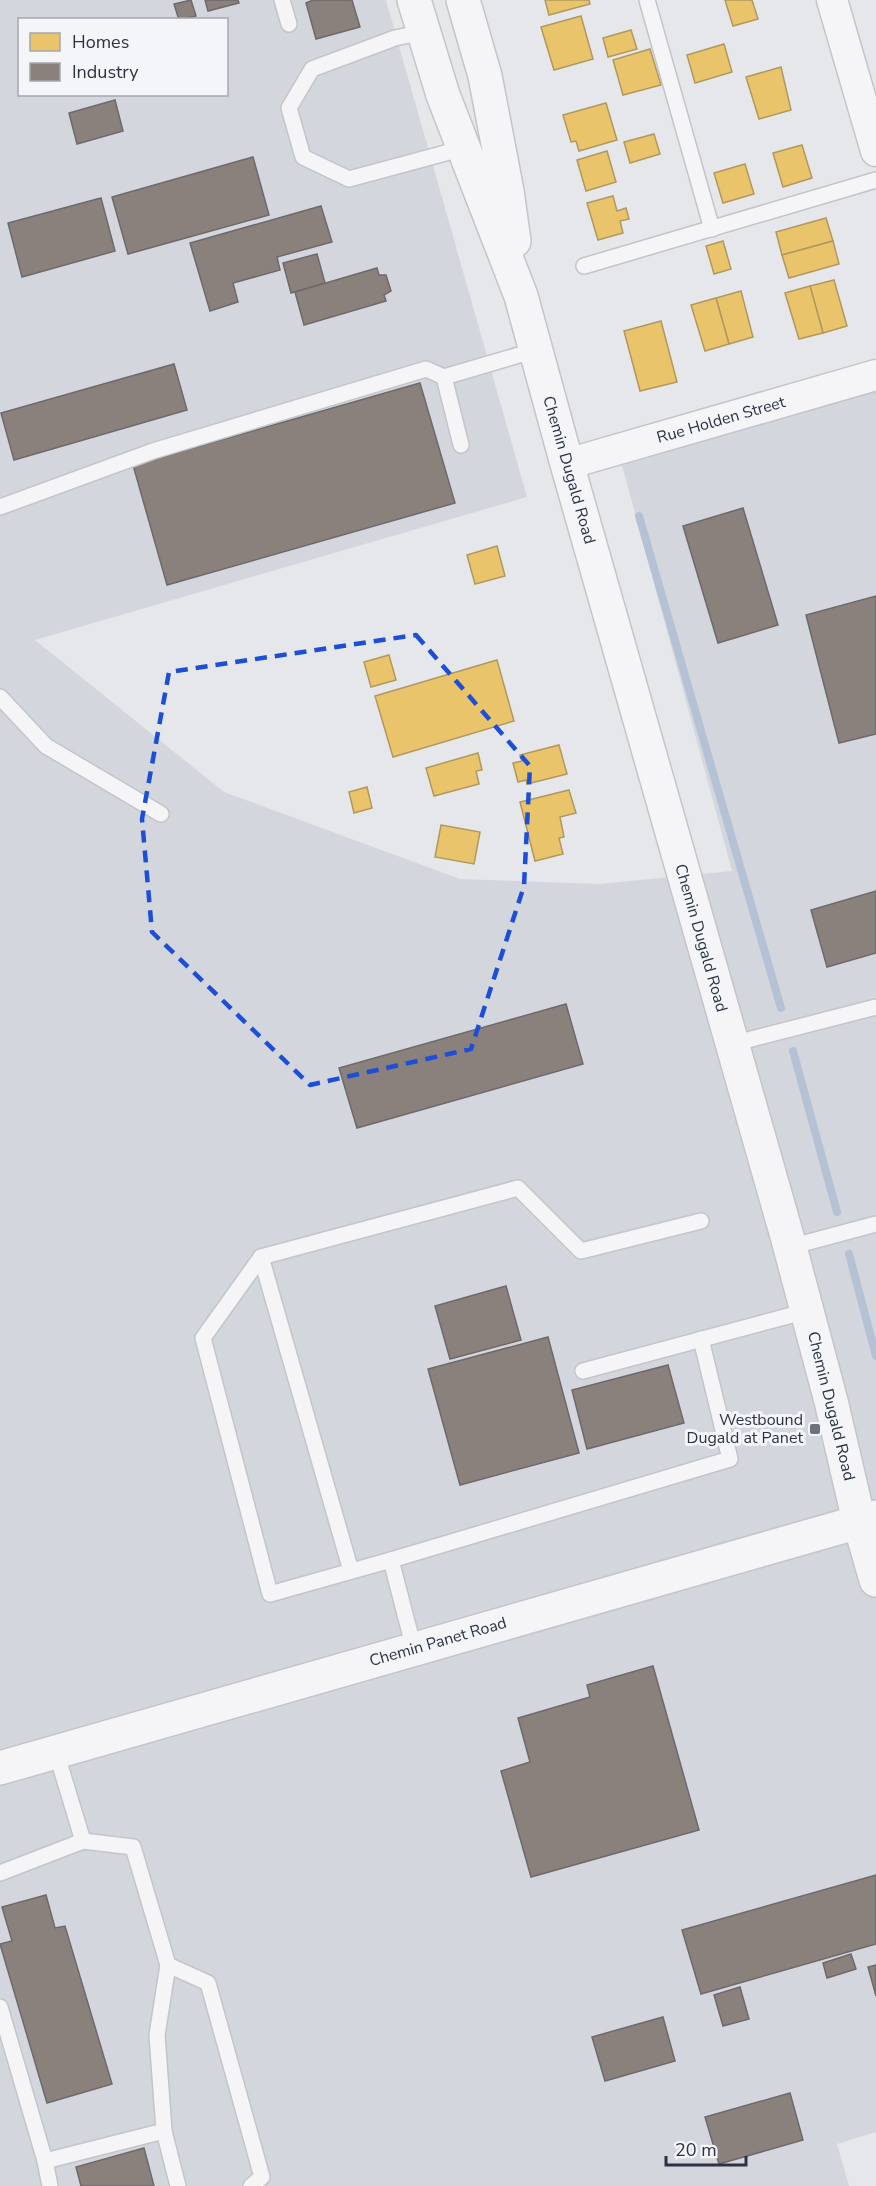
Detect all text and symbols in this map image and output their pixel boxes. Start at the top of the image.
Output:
legend [18,18,228,96]
text: Homes [72,30,129,54]
text: Industry [72,60,139,84]
street label: Rue Holden Street [654,391,788,449]
street label: Chemin Dugald Road [537,393,601,547]
street label: Chemin Dugald Road [669,861,733,1015]
street label: Chemin Dugald Road [802,1329,860,1483]
place label: Westbound Dugald at Panet [687,1409,803,1449]
marker: Westbound Dugald at Panet [808,1422,822,1436]
street label: Chemin Panet Road [367,1612,509,1672]
scale bar [666,2129,746,2167]
text: 20 m [675,2138,717,2162]

